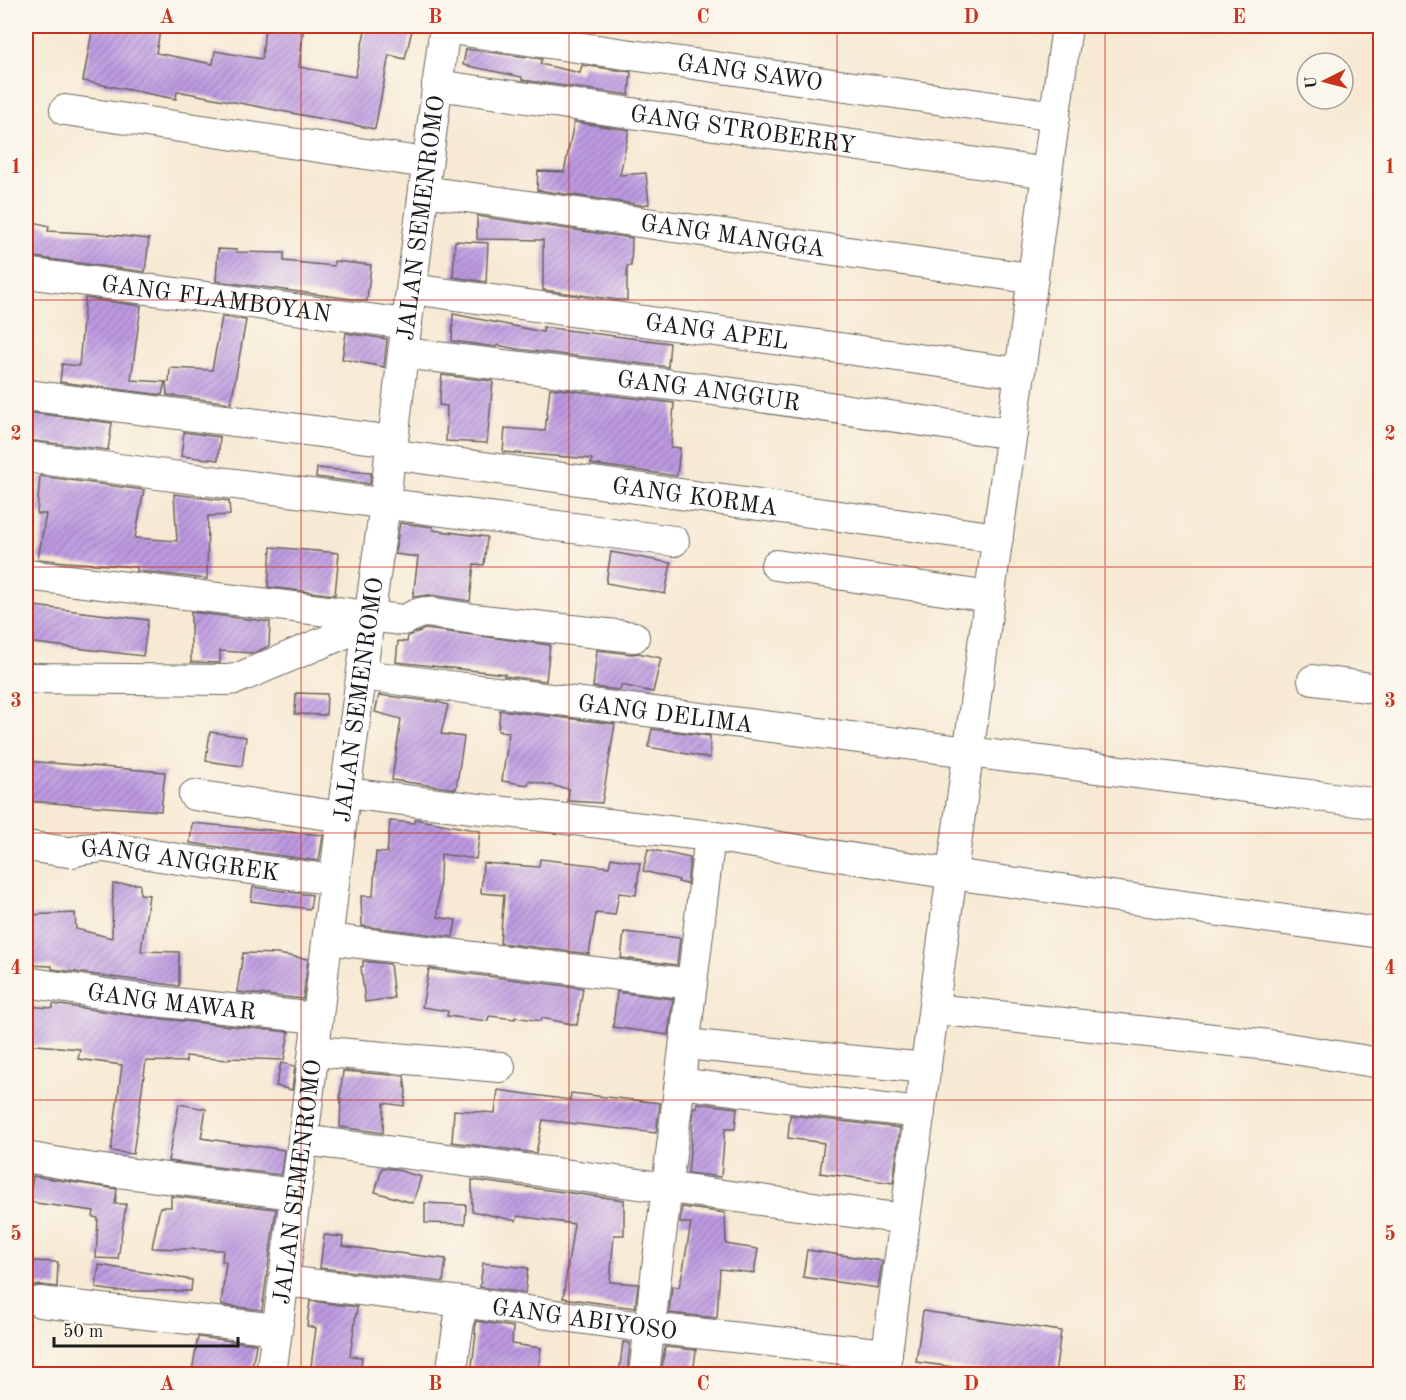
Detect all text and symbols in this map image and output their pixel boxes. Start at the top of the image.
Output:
text: A [159,8,175,28]
text: B [428,8,442,28]
text: C [696,8,710,28]
text: D [963,8,979,28]
text: E [1232,8,1246,28]
north arrow [1295,51,1355,111]
street label: GANG SAWO [675,52,824,96]
text: U [1303,75,1321,90]
street label: JALAN SEMENROMO [395,94,450,342]
street label: GANG STROBERRY [628,103,857,159]
text: 1 [10,158,22,178]
text: 1 [1384,158,1396,178]
street label: GANG MANGGA [639,212,827,263]
street label: GANG FLAMBOYAN [100,273,332,328]
street label: GANG APEL [644,311,790,355]
street label: GANG ANGGUR [616,369,802,417]
text: 2 [10,425,22,445]
text: 2 [1384,425,1396,445]
street label: GANG KORMA [610,475,779,521]
street label: JALAN SEMENROMO [332,576,389,824]
text: 3 [10,692,22,712]
street label: GANG DELIMA [576,692,754,738]
text: 3 [1384,692,1396,712]
street label: GANG ANGGREK [80,836,281,887]
text: 4 [10,959,22,979]
text: 4 [1384,959,1396,979]
street label: GANG MAWAR [85,981,257,1025]
street label: JALAN SEMENROMO [271,1058,327,1306]
text: 5 [10,1224,22,1245]
text: 5 [1384,1224,1396,1245]
street label: GANG ABIYOSO [490,1296,678,1345]
scale bar [54,1310,238,1348]
text: 50 m [63,1323,103,1341]
text: A [159,1375,175,1395]
text: B [428,1375,442,1395]
text: C [696,1375,710,1395]
text: D [963,1375,979,1395]
text: E [1232,1375,1246,1395]

